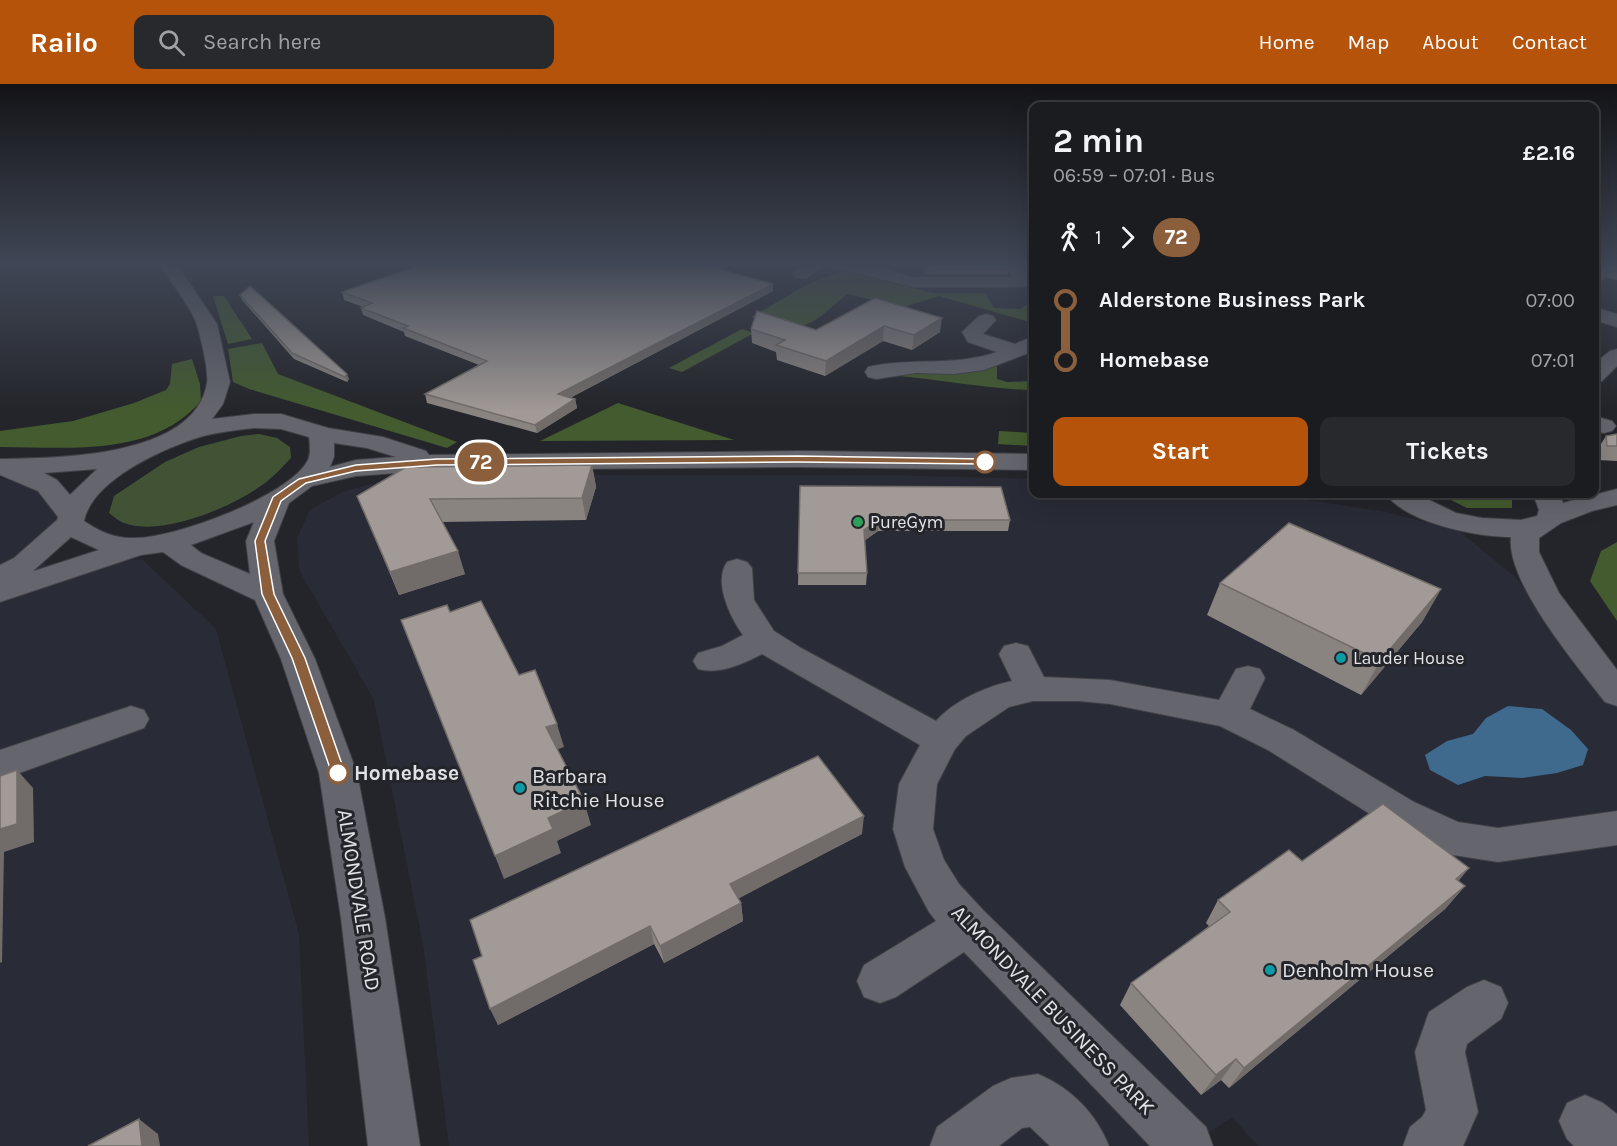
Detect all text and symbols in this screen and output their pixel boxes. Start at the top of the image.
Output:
search box [134,15,554,69]
text: Railo [30,26,98,59]
icon: search [155,26,188,59]
text: Search here [203,29,321,55]
text: Home [1259,30,1315,54]
text: Map [1348,30,1389,54]
text: About [1422,30,1479,54]
text: Contact [1512,30,1587,54]
text: 2 min [1053,122,1144,160]
text: £2.16 [1523,140,1575,166]
text: 06:59 – 07:01 · Bus [1053,164,1215,187]
icon: walk [1053,221,1086,254]
icon: forward [1111,221,1144,254]
text: 72 [1165,225,1188,249]
text: 1 [1095,226,1102,249]
text: Alderstone Business Park [1099,287,1365,313]
text: 07:00 [1525,289,1575,312]
text: Homebase [1099,347,1209,373]
text: 07:01 [1531,349,1575,372]
button: Start [1053,417,1308,486]
button: Tickets [1320,417,1575,486]
line badge: 72 [454,442,508,482]
text: 72 [469,450,493,474]
unlabelled marker [974,451,996,473]
place label: PureGym [870,511,943,533]
marker: PureGym [851,515,865,529]
place label: Lauder House [1353,647,1464,669]
marker: Lauder House [1334,651,1348,665]
place label: Homebase [354,761,459,785]
marker: Homebase [327,762,349,784]
place label: Barbara Ritchie House [532,764,665,812]
marker: Barbara Ritchie House [513,781,527,795]
street label: ALMONDVALE ROAD [333,807,385,993]
street label: ALMONDVALE BUSINESS PARK [947,900,1160,1120]
place label: Denholm House [1282,958,1434,982]
marker: Denholm House [1263,963,1277,977]

